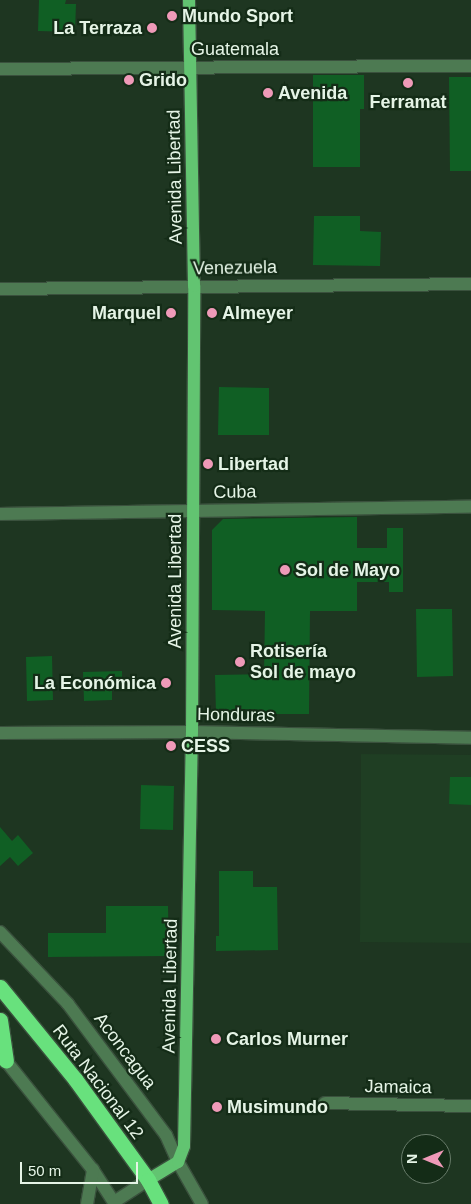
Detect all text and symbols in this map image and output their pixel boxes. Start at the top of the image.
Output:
place label: Mundo Sport [182,5,293,27]
marker: Mundo Sport [166,10,178,22]
place label: La Terraza [53,17,142,39]
marker: La Terraza [146,22,158,34]
street label: Guatemala [191,38,279,60]
place label: Grido [139,69,187,91]
marker: Grido [123,74,135,86]
marker: Ferramat [402,77,414,89]
place label: Avenida [278,82,347,104]
marker: Avenida [262,87,274,99]
place label: Ferramat [369,91,447,113]
street label: Avenida Libertad [163,109,187,245]
street label: Venezuela [193,256,277,280]
place label: Marquel [92,302,161,324]
place label: Almeyer [222,302,293,324]
marker: Marquel [165,307,177,319]
marker: Almeyer [206,307,218,319]
place label: Libertad [218,453,289,475]
marker: Libertad [202,458,214,470]
street label: Cuba [213,481,257,503]
street label: Avenida Libertad [164,514,186,648]
place label: Sol de Mayo [295,559,400,581]
marker: Sol de Mayo [279,564,291,576]
place label: Rotisería Sol de mayo [250,641,356,684]
marker: Rotisería Sol de mayo [234,656,246,668]
place label: La Económica [34,672,156,694]
marker: La Económica [160,677,172,689]
street label: Honduras [197,704,275,726]
place label: CESS [181,735,230,757]
marker: CESS [165,740,177,752]
street label: Avenida Libertad [158,918,182,1054]
street label: Aconcagua [89,1009,161,1093]
street label: Ruta Nacional 12 [48,1020,148,1144]
place label: Carlos Murner [226,1028,348,1050]
marker: Carlos Murner [210,1033,222,1045]
street label: Jamaica [364,1076,432,1098]
place label: Musimundo [227,1096,328,1118]
marker: Musimundo [211,1101,223,1113]
north arrow [401,1134,451,1184]
scale bar [22,1152,140,1184]
text: N [404,1154,420,1164]
text: 50 m [28,1162,61,1179]

